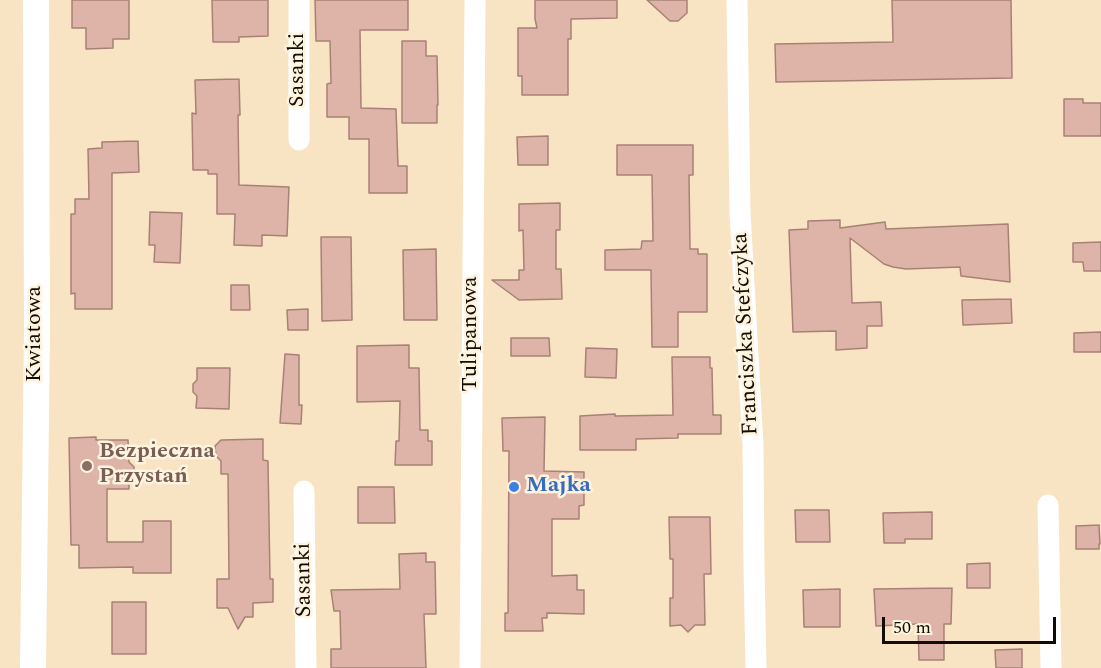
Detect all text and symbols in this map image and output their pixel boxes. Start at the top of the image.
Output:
street label: Sasanki [286,33,312,107]
street label: Franciszka Stefczyka [729,232,765,436]
street label: Tulipanowa [459,276,485,392]
street label: Kwiatowa [23,286,49,382]
place label: Bezpieczna Przystań [99,440,215,492]
marker: Bezpieczna Przystań [80,459,94,473]
place label: Majka [526,474,591,500]
marker: Majka [507,480,521,494]
street label: Sasanki [291,542,319,618]
scale bar [885,605,1059,643]
text: 50 m [893,614,931,641]

